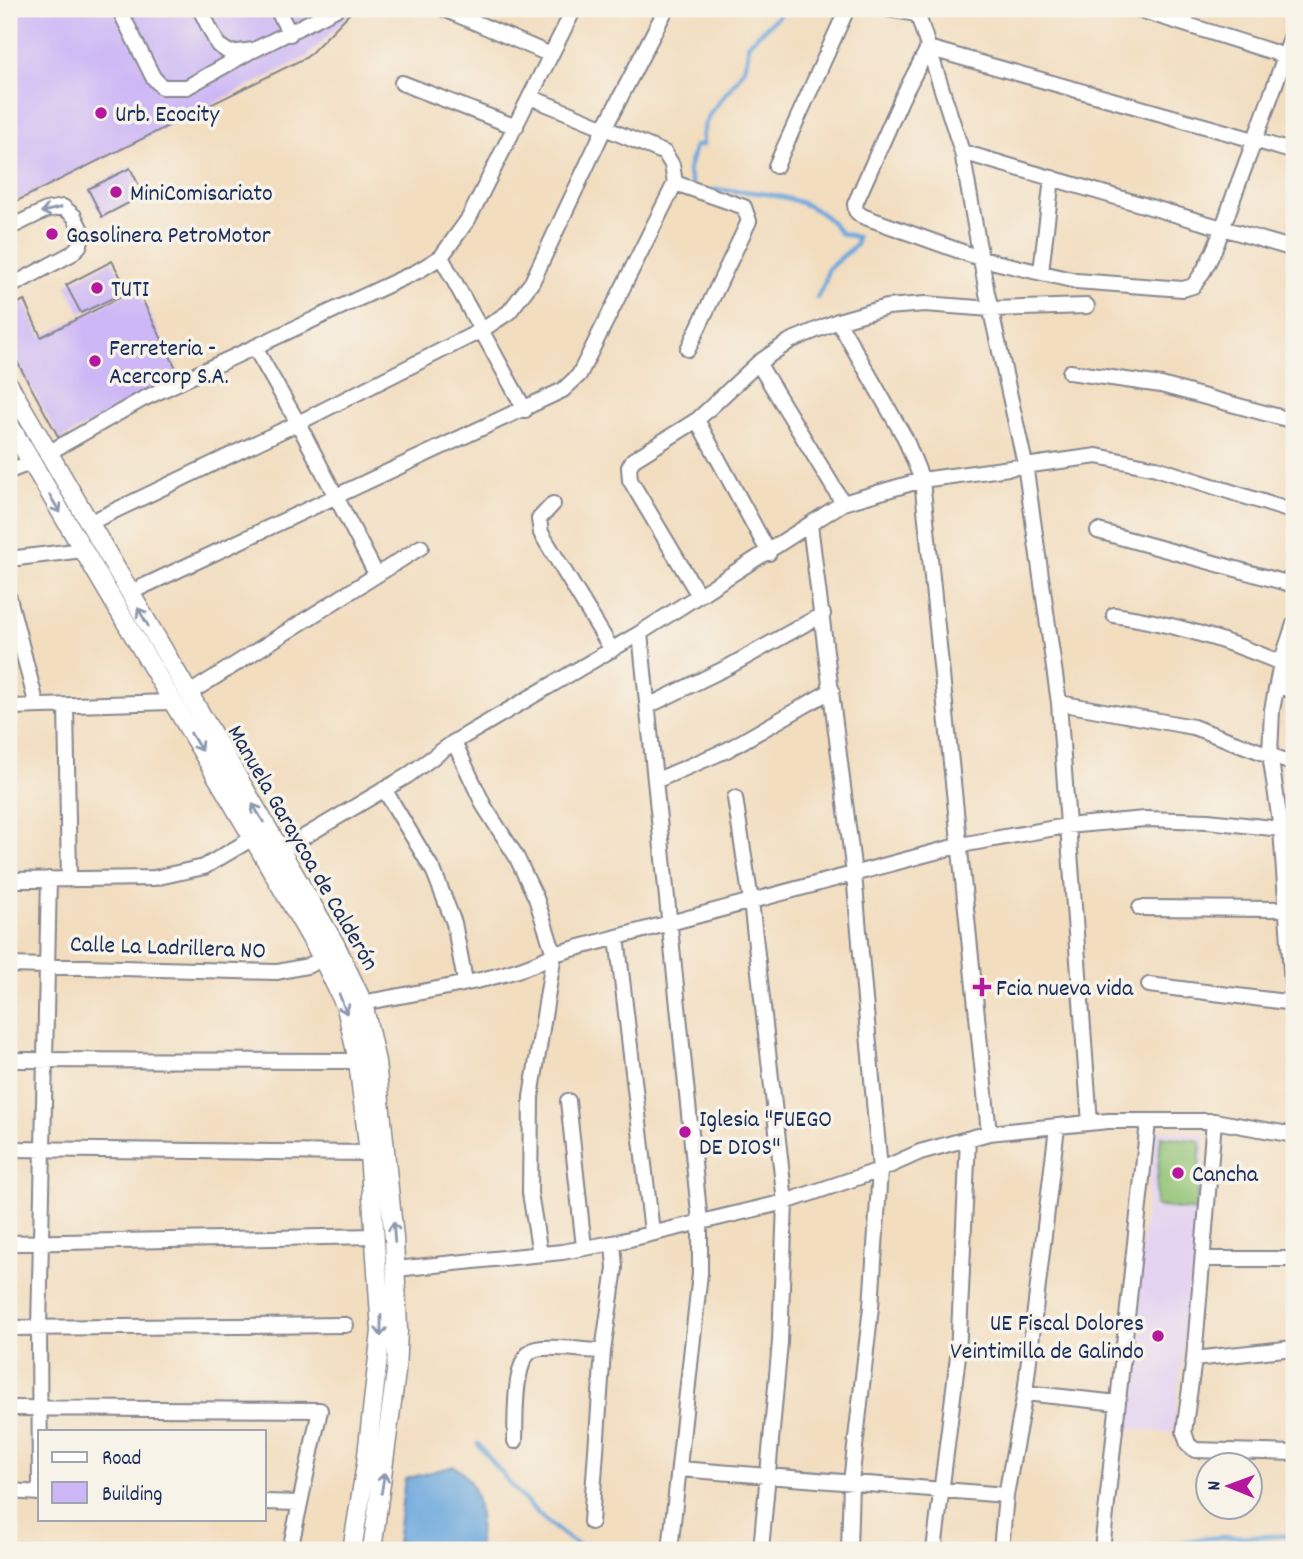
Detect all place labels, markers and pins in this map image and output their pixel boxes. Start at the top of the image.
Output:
place label: Urb. Ecocity [115,99,220,133]
marker: Urb. Ecocity [93,105,109,121]
place label: MiniComisariato [130,178,273,212]
marker: MiniComisariato [108,184,124,200]
place label: Gasolinera PetroMotor [66,220,271,254]
marker: Gasolinera PetroMotor [44,226,60,242]
place label: TUTI [111,274,150,308]
marker: TUTI [89,280,105,296]
place label: Ferreteria - Acercorp S.A. [109,333,229,395]
marker: Ferreteria - Acercorp S.A. [87,353,103,369]
place label: Fcia nueva vida [996,973,1134,1007]
marker: Fcia nueva vida [974,979,990,995]
place label: Iglesia "FUEGO DE DIOS" [699,1104,832,1166]
marker: Iglesia "FUEGO DE DIOS" [677,1124,693,1140]
place label: Cancha [1192,1159,1259,1193]
marker: Cancha [1170,1165,1186,1181]
place label: UE Fiscal Dolores Veintimilla de Galindo [950,1308,1144,1370]
marker: UE Fiscal Dolores Veintimilla de Galindo [1150,1328,1166,1344]

